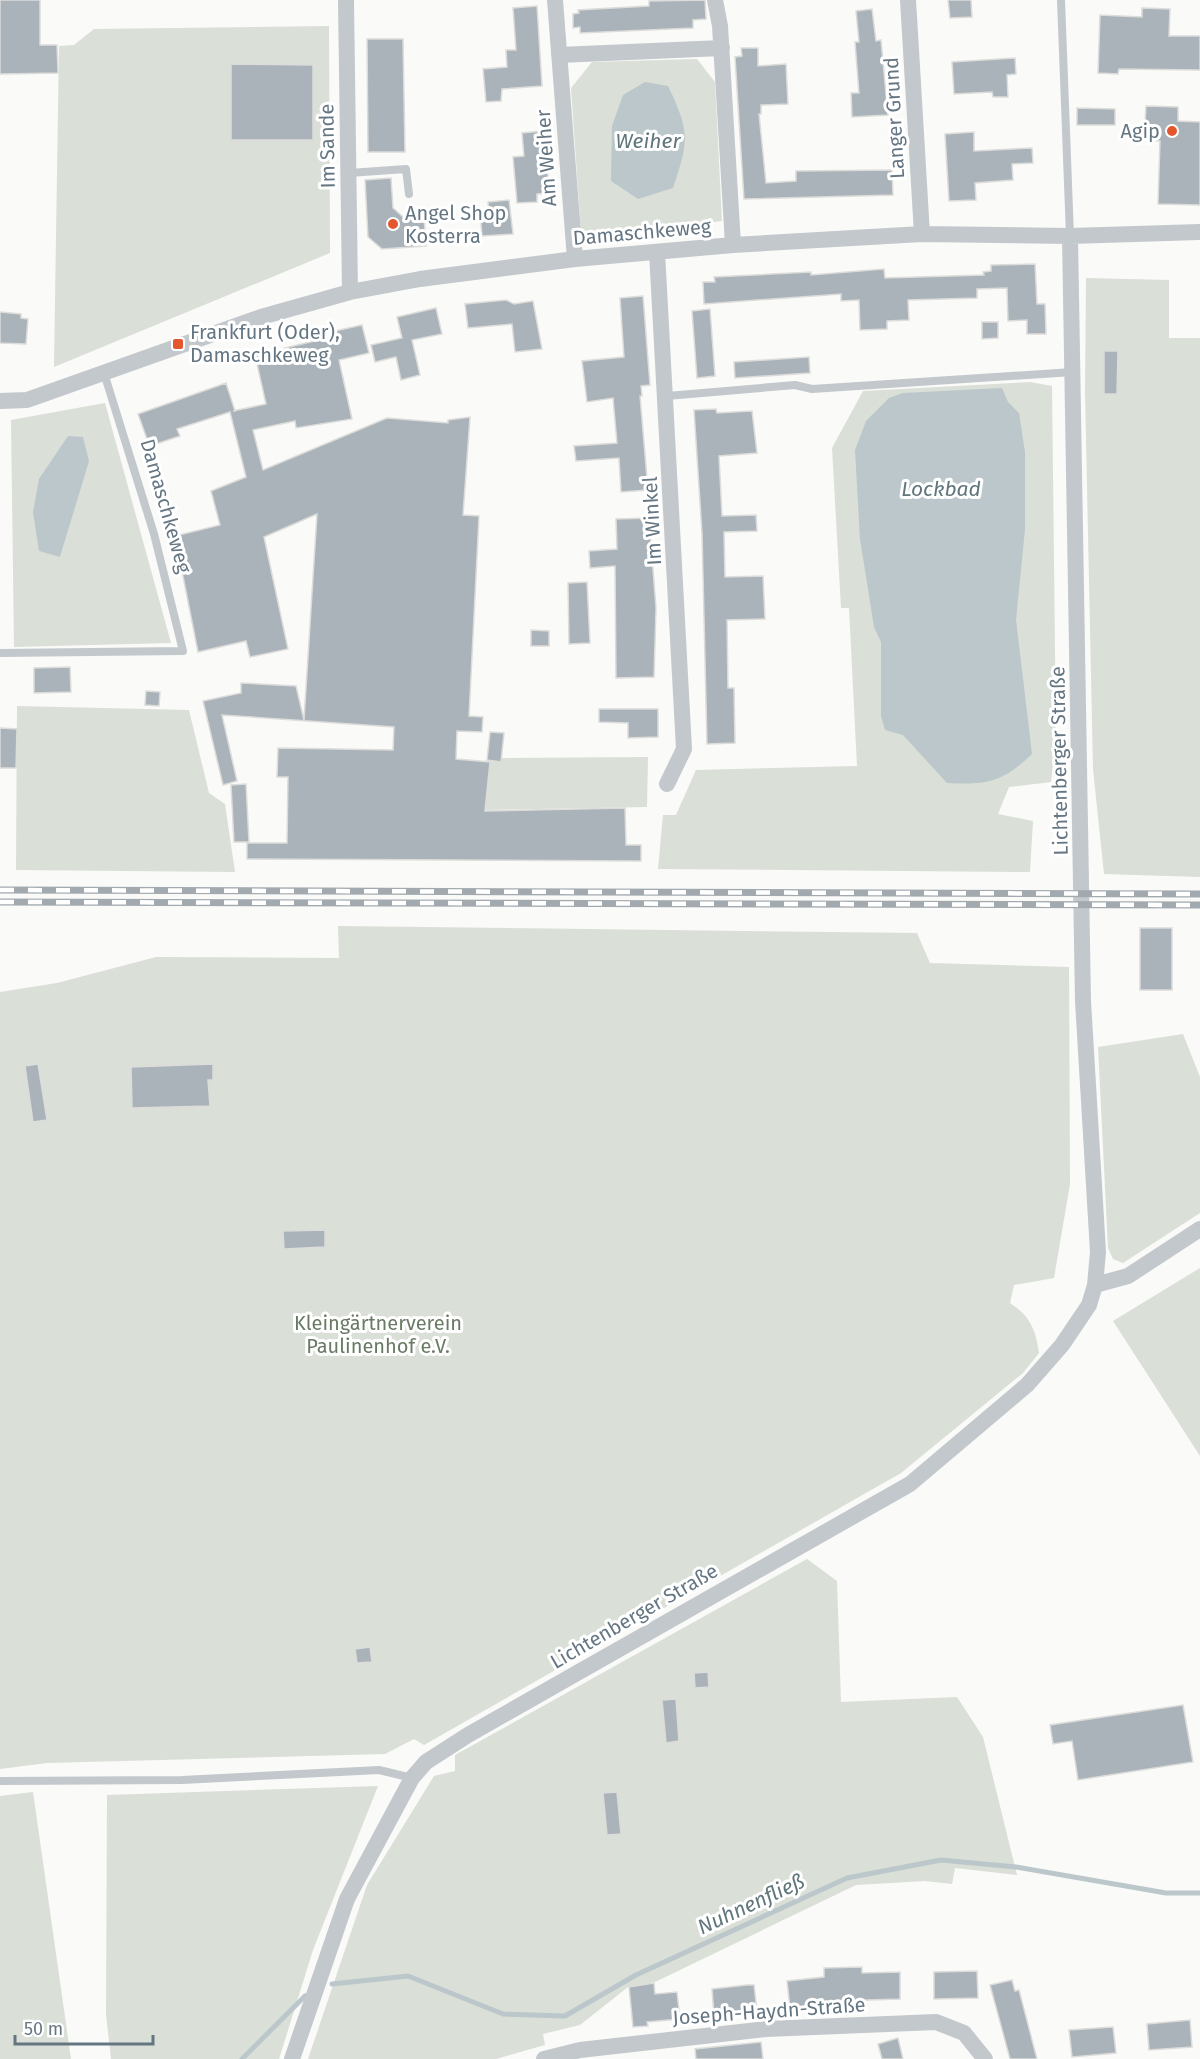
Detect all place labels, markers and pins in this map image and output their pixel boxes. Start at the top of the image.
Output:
place label: Agip [1121,119,1160,143]
marker: Agip [1165,124,1179,138]
place label: Angel Shop Kosterra [405,201,507,248]
marker: Angel Shop Kosterra [386,217,400,231]
place label: Frankfurt (Oder), Damaschkeweg [190,320,340,367]
marker: Frankfurt (Oder), Damaschkeweg [171,337,185,351]

